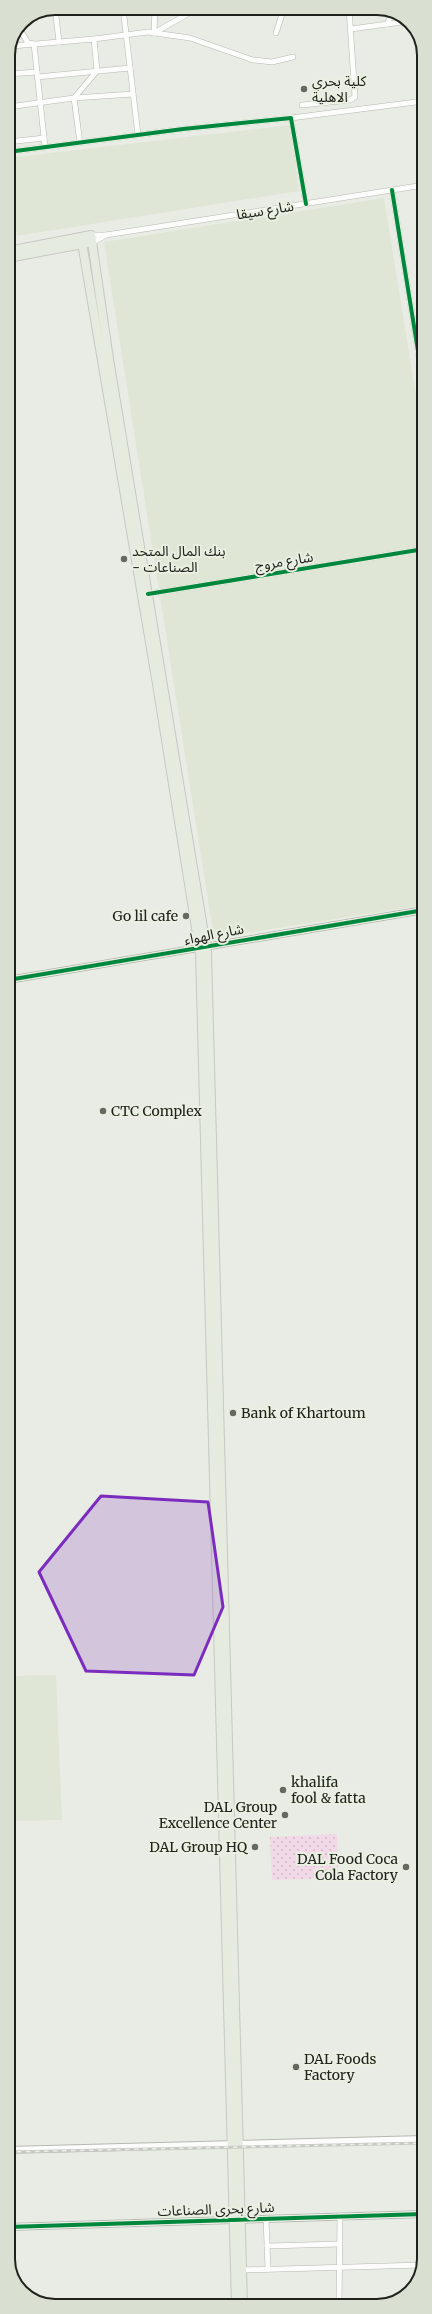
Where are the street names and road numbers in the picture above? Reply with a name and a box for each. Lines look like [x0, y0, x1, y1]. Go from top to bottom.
street label: شارع سيقا [235, 197, 295, 225]
street label: شارع مروج [254, 548, 315, 576]
street label: شارع الهواء [183, 919, 246, 951]
street label: شارع بحرى الصناعات [157, 2198, 275, 2222]

